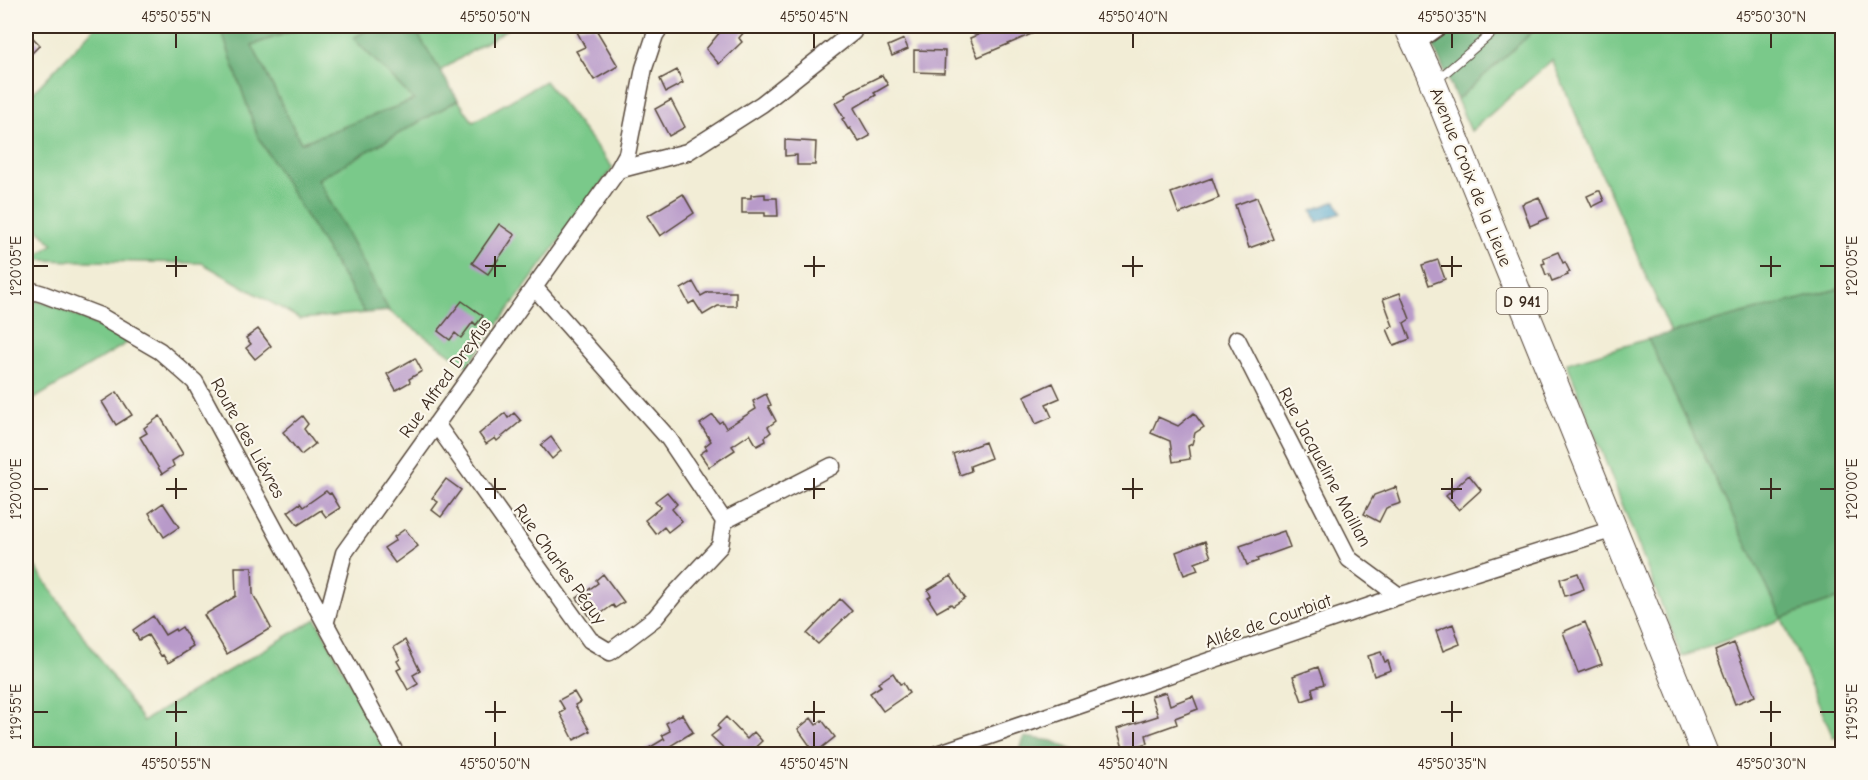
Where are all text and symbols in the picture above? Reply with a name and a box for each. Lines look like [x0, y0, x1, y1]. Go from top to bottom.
text: 45°50'55"N [141, 8, 211, 26]
text: 45°50'50"N [460, 8, 530, 26]
text: 45°50'45"N [780, 8, 848, 26]
text: 45°50'40"N [1098, 8, 1168, 26]
text: 45°50'35"N [1417, 8, 1487, 26]
text: 45°50'30"N [1736, 8, 1806, 26]
street label: Avenue Croix de la Lieue [1425, 85, 1516, 270]
text: 1°20'05"E [7, 236, 25, 296]
text: 1°20'05"E [1843, 236, 1861, 296]
road number: D 941 [1496, 288, 1547, 314]
street label: Rue Alfred Dreyfus [395, 314, 496, 442]
street label: Route des Liévres [206, 375, 289, 502]
street label: Rue Jacqueline Maillan [1274, 384, 1375, 550]
text: 1°20'00"E [7, 458, 25, 520]
text: 1°20'00"E [1843, 458, 1861, 520]
street label: Rue Charles Péguy [509, 500, 611, 629]
street label: Allée de Courbiat [1202, 590, 1335, 653]
text: 1°19'55"E [7, 684, 25, 740]
text: 1°19'55"E [1843, 684, 1861, 740]
text: 45°50'55"N [141, 755, 211, 773]
text: 45°50'50"N [460, 755, 530, 773]
text: 45°50'45"N [780, 755, 848, 773]
text: 45°50'40"N [1098, 755, 1168, 773]
text: 45°50'35"N [1417, 755, 1487, 773]
text: 45°50'30"N [1736, 755, 1806, 773]

